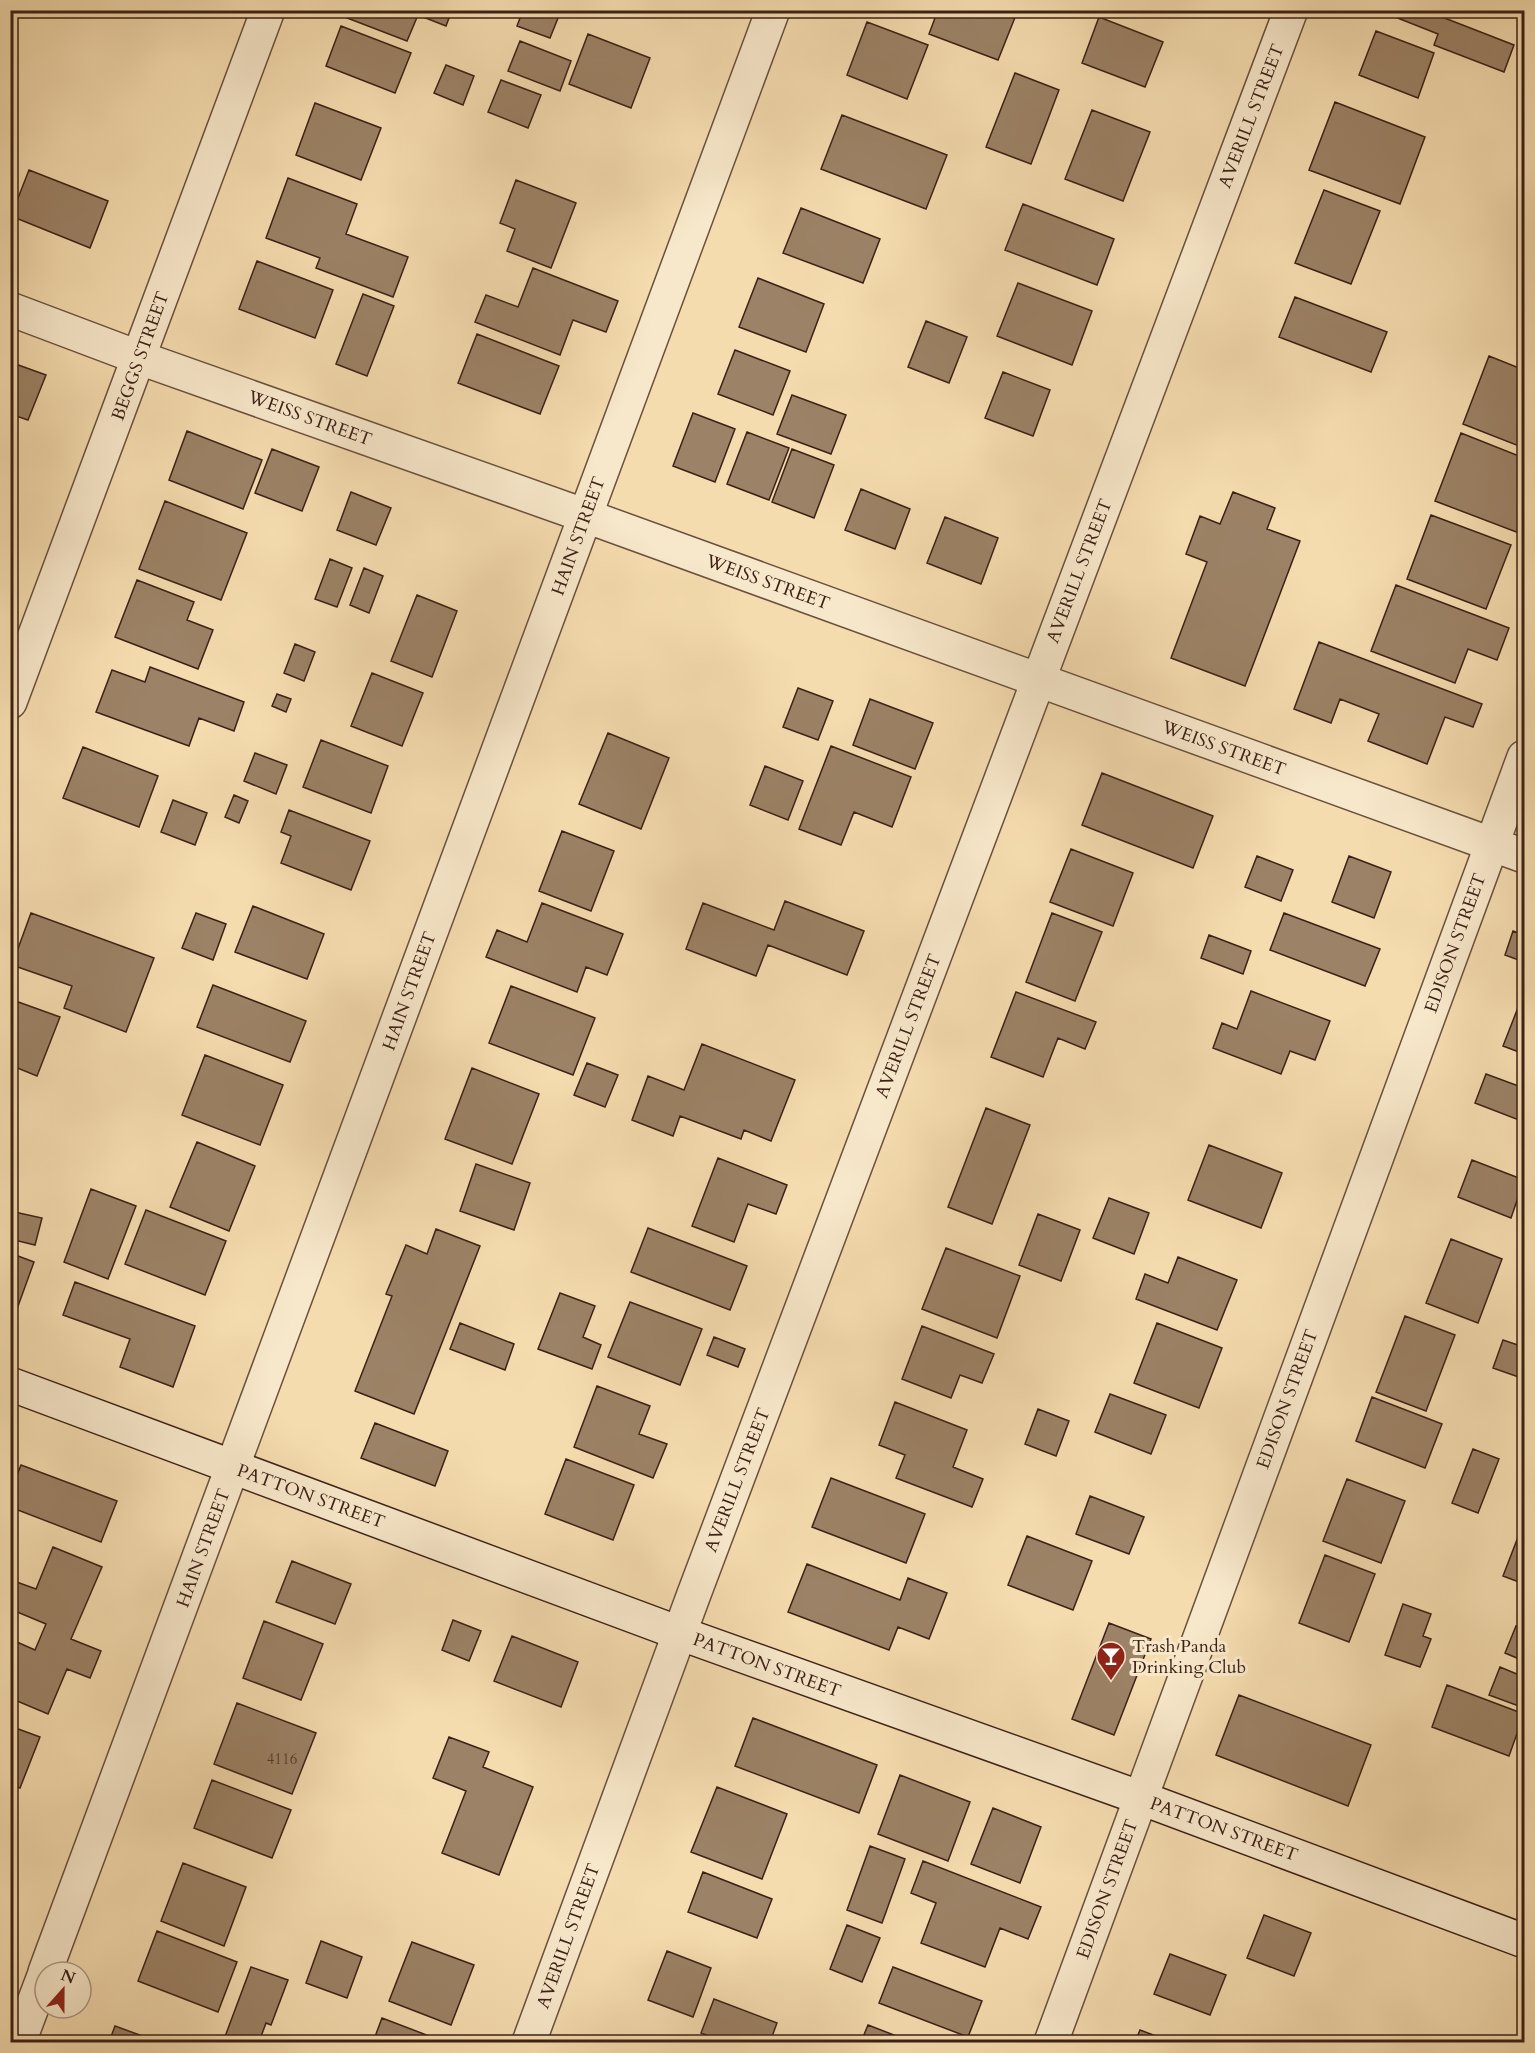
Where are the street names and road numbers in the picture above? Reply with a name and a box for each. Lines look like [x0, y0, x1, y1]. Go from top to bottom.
street label: AVERILL STREET [1212, 41, 1290, 192]
street label: BEGGS STREET [105, 288, 175, 424]
street label: WEISS STREET [243, 384, 375, 452]
street label: HAIN STREET [545, 473, 611, 599]
street label: AVERILL STREET [1040, 496, 1118, 647]
street label: WEISS STREET [701, 548, 833, 616]
street label: WEISS STREET [1157, 714, 1289, 782]
street label: EDISON STREET [1419, 870, 1492, 1016]
street label: HAIN STREET [376, 928, 442, 1054]
street label: AVERILL STREET [869, 951, 947, 1102]
street label: EDISON STREET [1251, 1326, 1324, 1472]
street label: AVERILL STREET [698, 1405, 776, 1556]
street label: PATTON STREET [233, 1458, 388, 1535]
street label: HAIN STREET [170, 1485, 236, 1611]
street label: PATTON STREET [689, 1627, 844, 1704]
street label: PATTON STREET [1146, 1791, 1301, 1868]
street label: EDISON STREET [1071, 1816, 1144, 1962]
street label: AVERILL STREET [531, 1860, 606, 2012]

